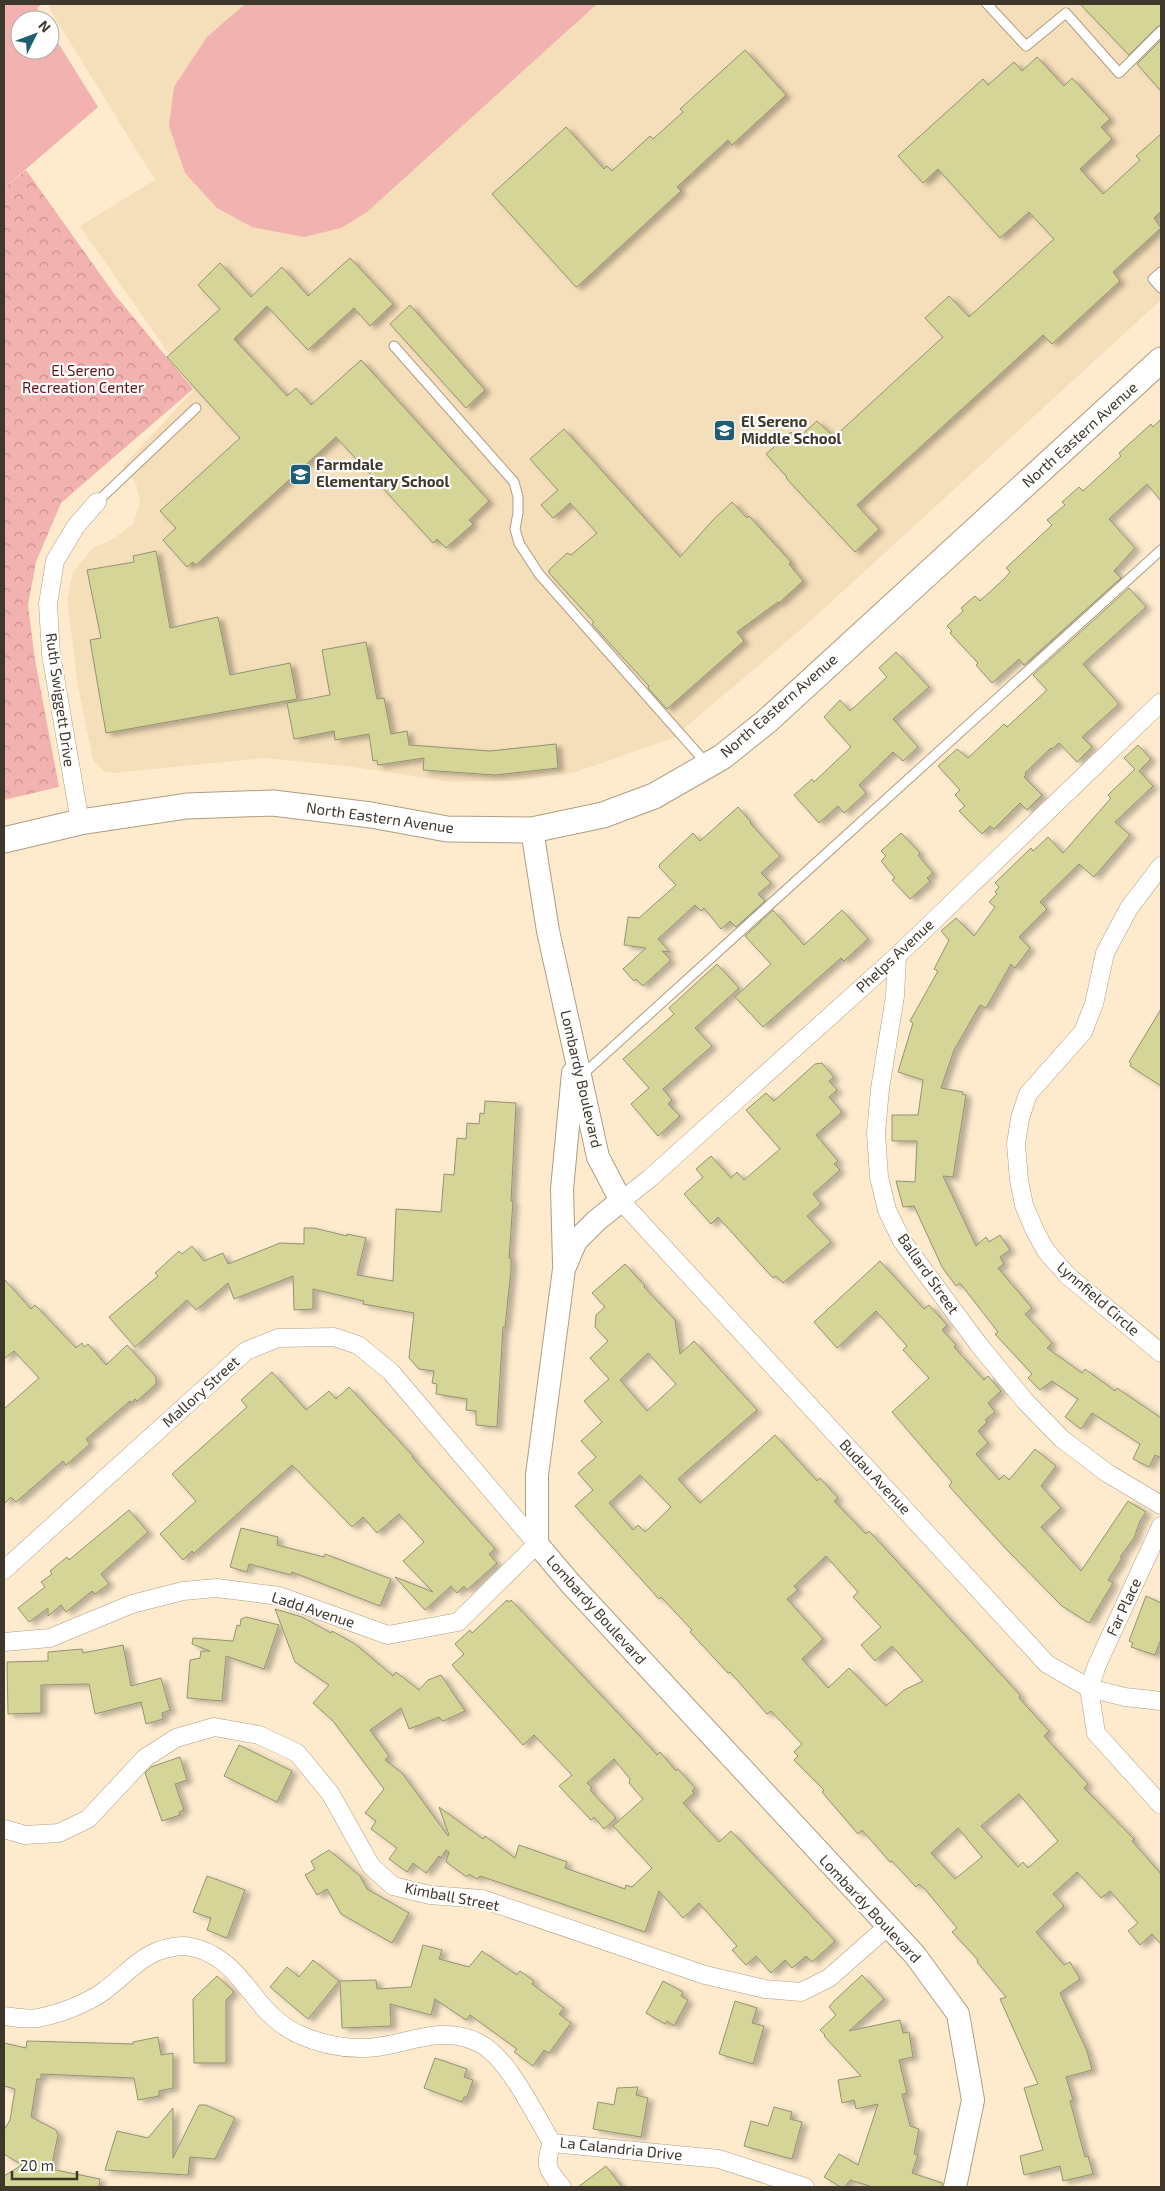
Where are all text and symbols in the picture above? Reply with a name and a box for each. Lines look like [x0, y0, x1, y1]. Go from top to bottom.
north arrow [10, 10, 60, 60]
text: N [35, 17, 55, 35]
park label: El Sereno Recreation Center [22, 361, 144, 396]
street label: North Eastern Avenue [1018, 378, 1141, 491]
place label: El Sereno Middle School [741, 412, 842, 447]
school or university icon: El Sereno Middle School [713, 419, 737, 443]
place label: Farmdale Elementary School [316, 455, 449, 491]
school or university icon: Farmdale Elementary School [288, 462, 312, 486]
street label: Ruth Swiggett Drive [43, 632, 79, 768]
street label: North Eastern Avenue [716, 650, 840, 761]
street label: North Eastern Avenue [305, 798, 455, 836]
street label: Phelps Avenue [852, 915, 937, 996]
street label: Lombardy Boulevard [557, 1008, 607, 1149]
street label: Ballard Street [894, 1230, 963, 1317]
street label: Lynnfield Circle [1054, 1257, 1144, 1339]
street label: Mallory Street [158, 1352, 243, 1431]
street label: Budau Avenue [836, 1435, 915, 1518]
street label: Lombardy Boulevard [543, 1551, 651, 1668]
street label: Far Place [1102, 1575, 1144, 1638]
street label: Ladd Avenue [269, 1587, 357, 1631]
street label: Lombardy Boulevard [816, 1851, 925, 1966]
street label: Kimball Street [403, 1878, 501, 1914]
street label: La Calandria Drive [559, 2133, 683, 2163]
scale bar [12, 2148, 78, 2180]
text: 20 m [20, 2156, 54, 2174]

